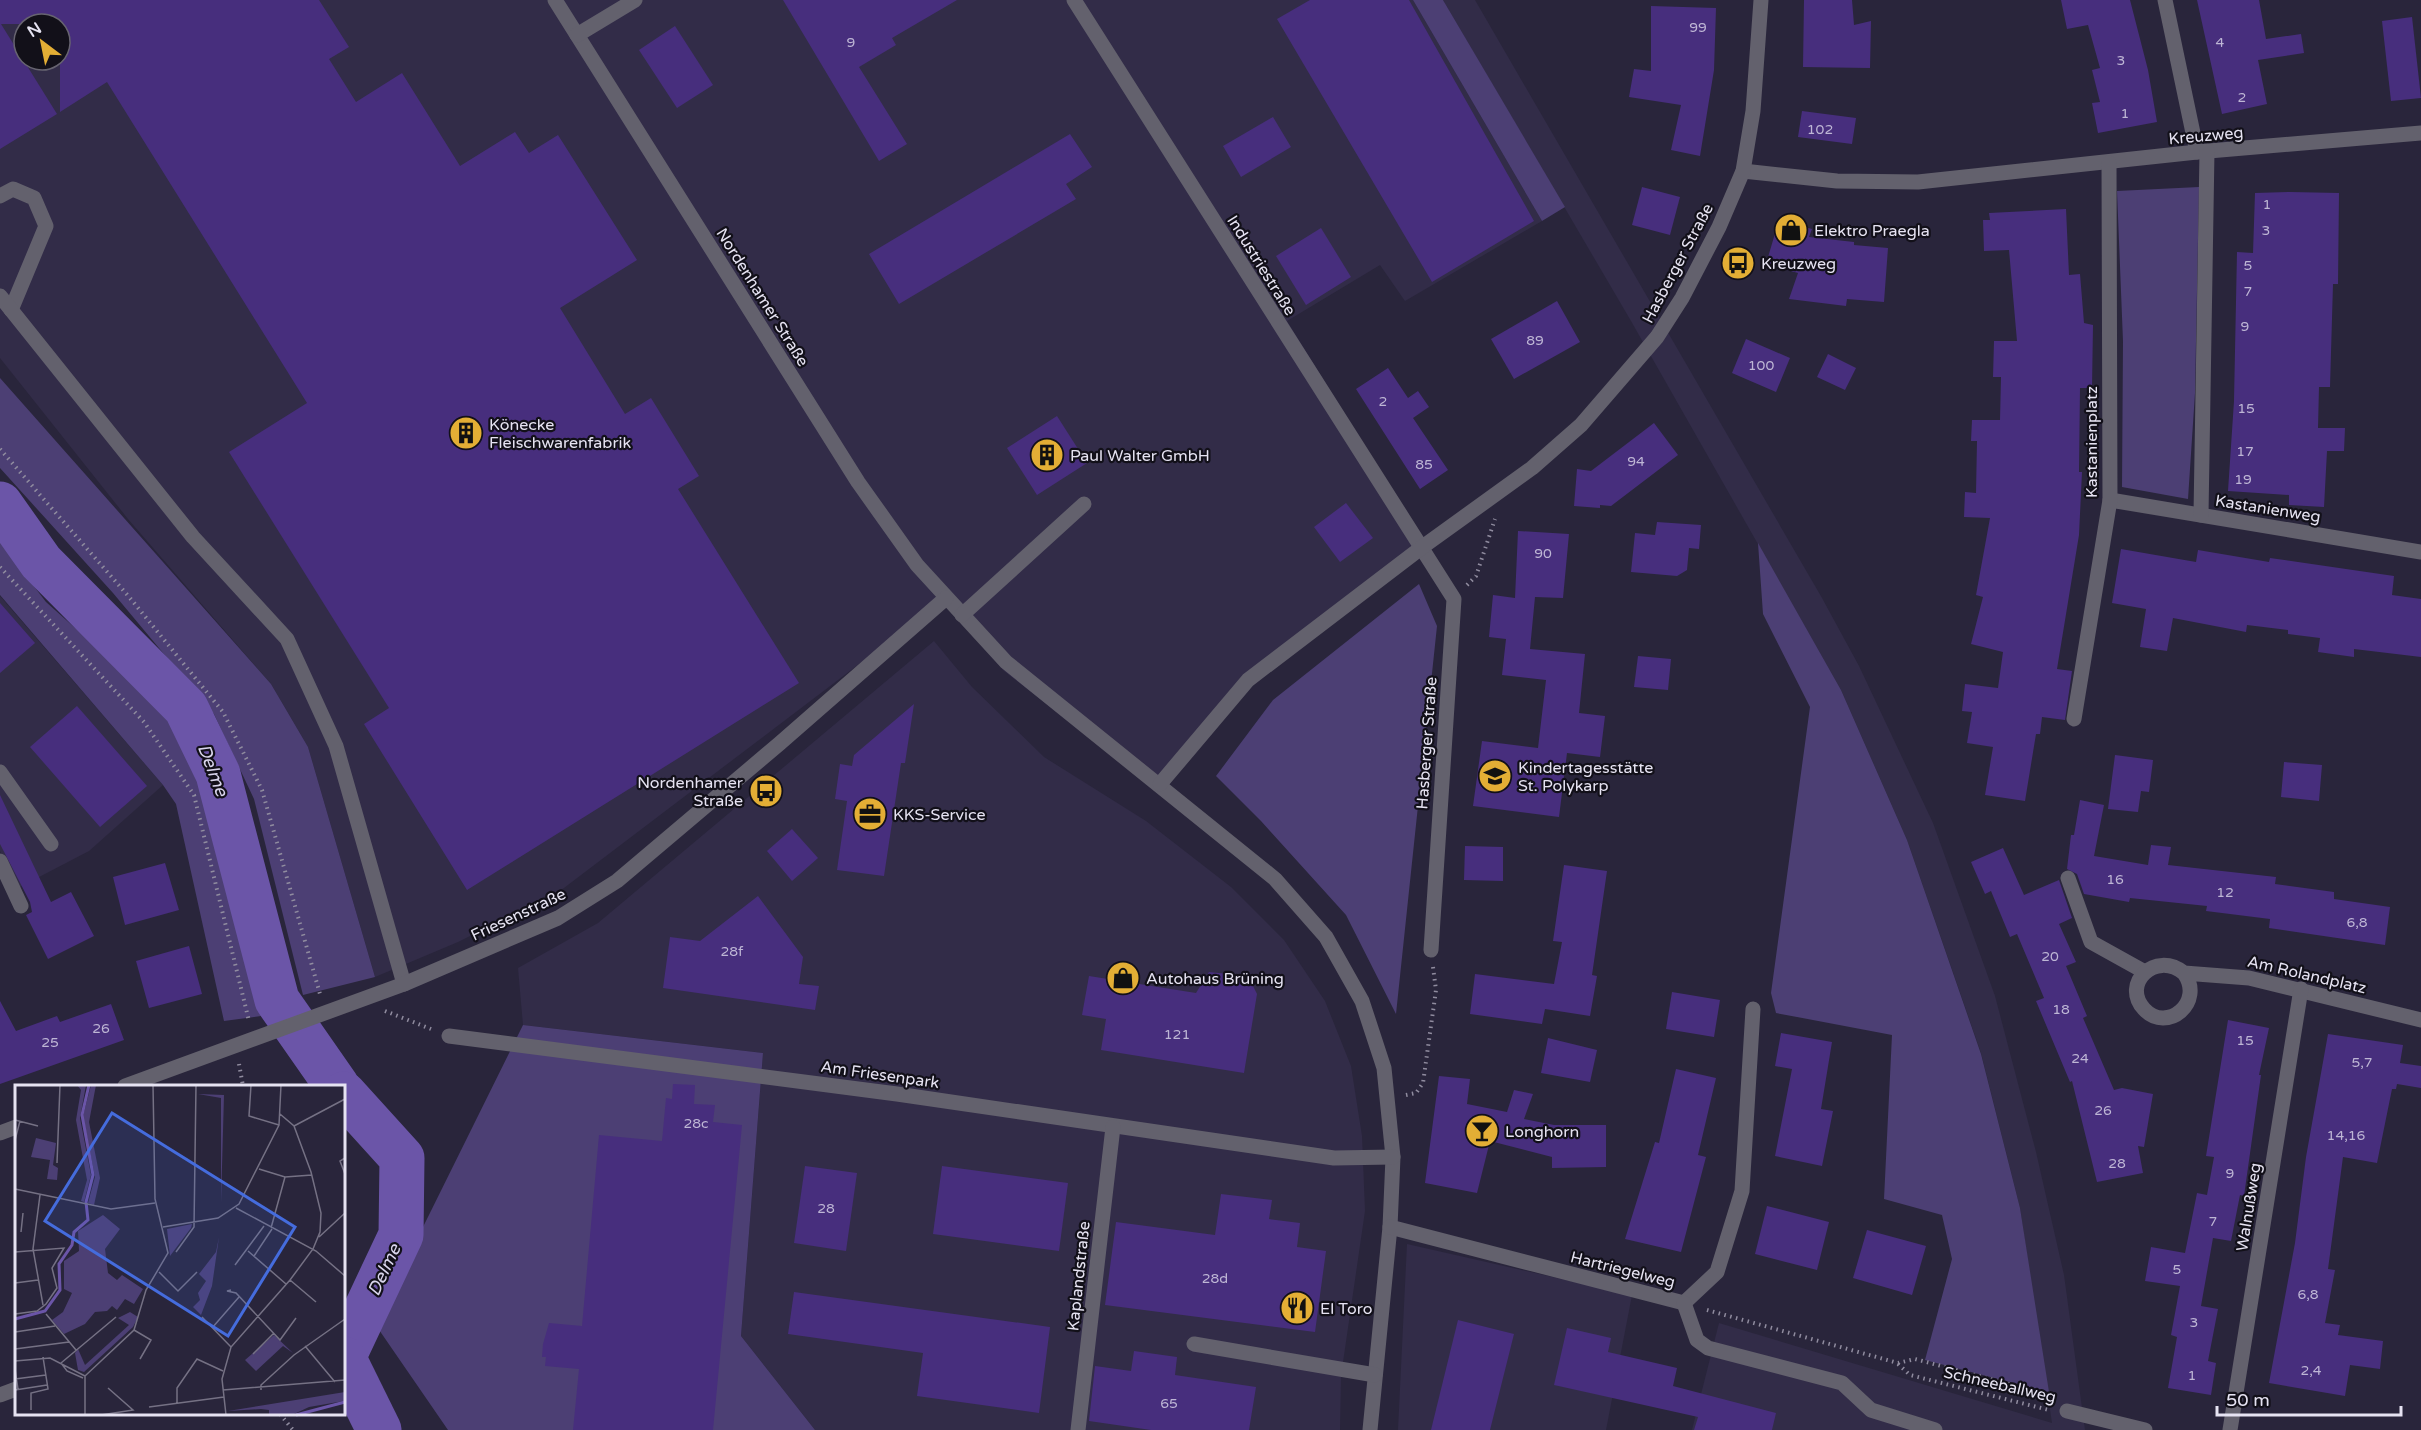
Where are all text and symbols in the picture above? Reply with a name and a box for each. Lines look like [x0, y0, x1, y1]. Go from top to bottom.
north arrow [12, 12, 72, 72]
text: N [24, 18, 45, 42]
house number: 99 [1689, 19, 1707, 36]
house number: 9 [847, 34, 855, 51]
house number: 4 [2216, 34, 2225, 51]
house number: 3 [2117, 52, 2125, 69]
house number: 2 [2238, 89, 2246, 106]
house number: 1 [2121, 105, 2129, 122]
house number: 102 [1807, 121, 1833, 138]
street label: Kreuzweg [2168, 123, 2244, 149]
house number: 1 [2263, 196, 2271, 213]
street label: Hasberger Straße [1638, 200, 1718, 327]
street label: Industriestraße [1222, 212, 1300, 319]
shop icon: Elektro Praegla [1773, 212, 1809, 248]
place label: Elektro Praegla [1814, 221, 1930, 241]
house number: 3 [2262, 222, 2270, 239]
street label: Nordenhamer Straße [711, 225, 813, 370]
bus stop icon: Kreuzweg [1720, 245, 1756, 281]
place label: Kreuzweg [1761, 254, 1836, 274]
house number: 5 [2244, 257, 2252, 274]
house number: 7 [2244, 283, 2252, 300]
house number: 9 [2241, 318, 2249, 335]
house number: 89 [1526, 332, 1544, 349]
house number: 100 [1748, 357, 1774, 374]
street label: Kastanienplatz [2082, 386, 2102, 498]
house number: 2 [1379, 393, 1387, 410]
house number: 15 [2237, 400, 2255, 417]
building icon: Könecke Fleischwarenfabrik [448, 415, 484, 451]
place label: Könecke Fleischwarenfabrik [489, 415, 632, 453]
building icon: Paul Walter GmbH [1029, 437, 1065, 473]
house number: 17 [2236, 443, 2254, 460]
place label: Paul Walter GmbH [1070, 446, 1210, 466]
house number: 94 [1627, 453, 1645, 470]
house number: 85 [1415, 456, 1433, 473]
house number: 19 [2234, 471, 2252, 488]
street label: Kastanienweg [2214, 491, 2322, 527]
house number: 90 [1534, 545, 1552, 562]
street label: Hasberger Straße [1412, 676, 1442, 810]
water label: Delme [193, 741, 233, 800]
school or university icon: Kindertagesstätte St. Polykarp [1477, 758, 1513, 794]
place label: Kindertagesstätte St. Polykarp [1518, 758, 1653, 796]
place label: Nordenhamer Straße [637, 773, 744, 811]
bus stop icon: Nordenhamer Straße [748, 773, 784, 809]
office icon: KKS-Service [852, 796, 888, 832]
place label: KKS-Service [893, 805, 986, 825]
house number: 16 [2106, 871, 2124, 888]
street label: Friesenstraße [468, 884, 569, 946]
house number: 12 [2216, 884, 2234, 901]
house number: 6,8 [2346, 914, 2368, 931]
house number: 28f [721, 943, 744, 960]
house number: 20 [2041, 948, 2059, 965]
street label: Am Rolandplatz [2245, 952, 2368, 998]
shop icon: Autohaus Brüning [1105, 960, 1141, 996]
place label: Autohaus Brüning [1146, 969, 1284, 989]
house number: 18 [2052, 1001, 2070, 1018]
house number: 26 [92, 1020, 110, 1037]
house number: 121 [1164, 1026, 1190, 1043]
house number: 15 [2236, 1032, 2254, 1049]
house number: 25 [41, 1034, 59, 1051]
house number: 24 [2071, 1050, 2089, 1067]
house number: 5,7 [2352, 1054, 2372, 1071]
street label: Am Friesenpark [819, 1057, 941, 1093]
inset map [15, 1085, 345, 1415]
house number: 26 [2094, 1102, 2112, 1119]
bar icon: Longhorn [1464, 1113, 1500, 1149]
house number: 28c [683, 1115, 709, 1132]
place label: Longhorn [1505, 1122, 1579, 1142]
house number: 14,16 [2327, 1127, 2366, 1144]
house number: 28 [2108, 1155, 2126, 1172]
street label: Walnußweg [2232, 1162, 2266, 1253]
house number: 9 [2226, 1165, 2234, 1182]
house number: 28 [817, 1200, 835, 1217]
house number: 7 [2209, 1213, 2217, 1230]
street label: Kaplandstraße [1063, 1220, 1095, 1332]
water label: Delme [363, 1240, 406, 1299]
street label: Hartriegelweg [1568, 1247, 1677, 1293]
house number: 5 [2173, 1261, 2181, 1278]
house number: 28d [1202, 1270, 1228, 1287]
house number: 6,8 [2297, 1286, 2319, 1303]
restaurant icon: El Toro [1279, 1290, 1315, 1326]
place label: El Toro [1320, 1299, 1372, 1319]
house number: 3 [2190, 1314, 2198, 1331]
street label: Schneeballweg [1942, 1362, 2058, 1408]
house number: 2,4 [2301, 1362, 2322, 1379]
house number: 1 [2188, 1367, 2196, 1384]
scale bar [2217, 1379, 2402, 1417]
text: 50 m [2226, 1389, 2270, 1411]
house number: 65 [1160, 1395, 1178, 1412]

